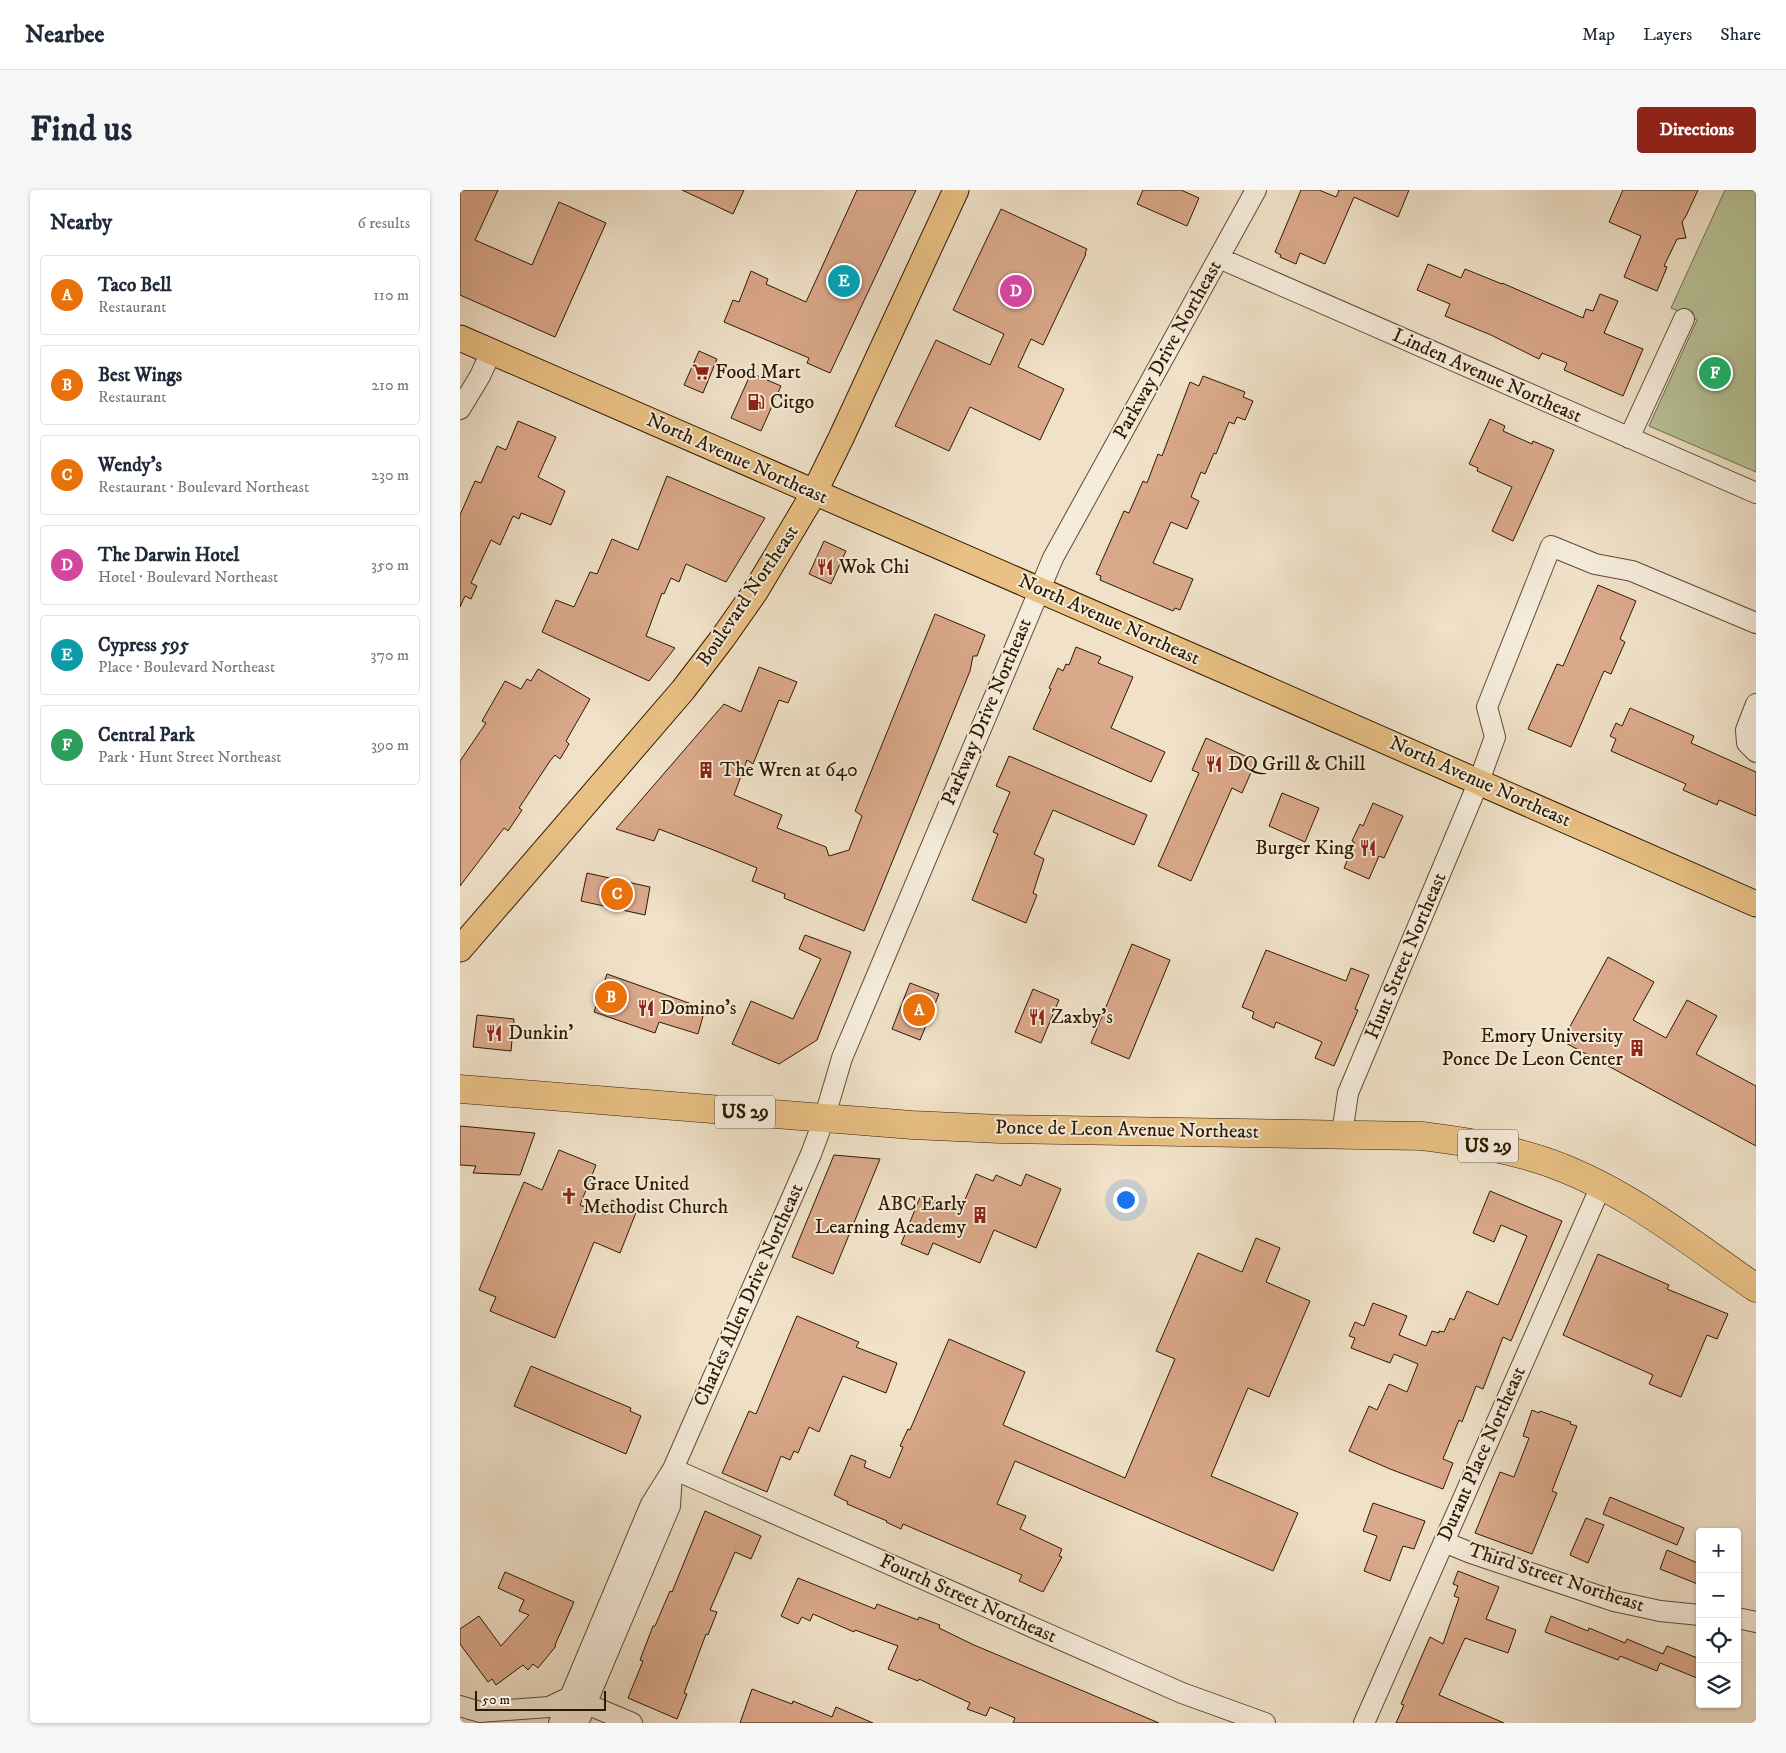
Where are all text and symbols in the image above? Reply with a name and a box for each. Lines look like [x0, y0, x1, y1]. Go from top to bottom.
text: Nearbee [25, 20, 104, 50]
text: Map [1582, 24, 1615, 46]
text: Layers [1643, 24, 1692, 46]
text: Share [1720, 24, 1761, 46]
button: Directions [1637, 107, 1756, 153]
text: Find us [30, 108, 132, 152]
text: Nearby [50, 210, 112, 236]
text: 6 results [357, 213, 410, 233]
street label: Parkway Drive Northeast [1108, 256, 1228, 444]
pin: E [828, 262, 860, 300]
pin: D [1000, 272, 1032, 310]
text: Taco Bell [98, 274, 172, 297]
text: A [62, 285, 72, 305]
text: 110 m [373, 285, 409, 305]
text: Restaurant [98, 297, 166, 317]
street label: Linden Avenue Northeast [1388, 323, 1586, 429]
pin: F [1699, 354, 1731, 392]
place label: Food Mart [715, 360, 801, 385]
supermarket icon: Food Mart [691, 362, 711, 382]
text: Best Wings [98, 364, 182, 387]
text: B [62, 375, 72, 395]
text: 210 m [371, 375, 409, 395]
text: Restaurant [98, 387, 166, 407]
place label: Citgo [770, 390, 814, 415]
fuel station icon: Citgo [746, 392, 766, 412]
street label: North Avenue Northeast [642, 408, 832, 510]
text: Wendy's [98, 454, 162, 477]
text: C [62, 465, 72, 485]
text: 230 m [371, 465, 409, 485]
text: Restaurant · Boulevard Northeast [98, 477, 309, 497]
street label: Boulevard Northeast [692, 521, 804, 671]
text: The Darwin Hotel [98, 544, 239, 567]
text: D [61, 555, 73, 575]
text: 350 m [371, 555, 409, 575]
place label: Wok Chi [838, 555, 909, 580]
restaurant icon: Wok Chi [815, 557, 835, 577]
text: Hotel · Boulevard Northeast [98, 567, 278, 587]
street label: North Avenue Northeast [1014, 569, 1204, 671]
street label: Parkway Drive Northeast [936, 615, 1038, 809]
text: Cypress 595 [98, 634, 189, 657]
text: E [61, 645, 73, 665]
text: 370 m [371, 645, 409, 665]
text: Place · Boulevard Northeast [98, 657, 275, 677]
text: Central Park [98, 724, 195, 747]
street label: North Avenue Northeast [1385, 731, 1575, 833]
text: F [62, 735, 72, 755]
text: 390 m [371, 735, 409, 755]
text: Park · Hunt Street Northeast [98, 747, 281, 767]
place label: DQ Grill & Chill [1228, 752, 1366, 777]
restaurant icon: DQ Grill & Chill [1204, 754, 1224, 774]
place label: The Wren at 640 [720, 758, 858, 783]
building icon: The Wren at 640 [696, 760, 716, 780]
place label: Burger King [1255, 836, 1354, 861]
restaurant icon: Burger King [1358, 838, 1378, 858]
street label: Hunt Street Northeast [1360, 869, 1452, 1043]
pin: C [601, 875, 633, 913]
pin: B [595, 978, 627, 1016]
pin: A [903, 991, 935, 1029]
place label: Domino's [660, 996, 737, 1021]
restaurant icon: Domino's [636, 998, 656, 1018]
place label: Zaxby's [1051, 1005, 1113, 1030]
restaurant icon: Zaxby's [1027, 1007, 1047, 1027]
place label: Dunkin' [508, 1021, 574, 1046]
restaurant icon: Dunkin' [484, 1023, 504, 1043]
place label: Emory University Ponce De Leon Center [1442, 1024, 1624, 1072]
building icon: Emory University Ponce De Leon Center [1627, 1038, 1647, 1058]
road number: US 29 [715, 1096, 775, 1129]
street label: Ponce de Leon Avenue Northeast [995, 1115, 1259, 1145]
road number: US 29 [1458, 1129, 1518, 1162]
place label: Grace United Methodist Church [583, 1172, 729, 1220]
street label: Charles Allen Drive Northeast [689, 1180, 809, 1410]
church icon: Grace United Methodist Church [559, 1186, 579, 1206]
your location [1113, 1187, 1139, 1213]
place label: ABC Early Learning Academy [815, 1192, 966, 1240]
building icon: ABC Early Learning Academy [970, 1205, 990, 1225]
street label: Durant Place Northeast [1432, 1363, 1532, 1545]
map controls [1696, 1528, 1741, 1708]
button: + [1696, 1528, 1741, 1573]
street label: Third Street Northeast [1465, 1538, 1647, 1618]
street label: Fourth Street Northeast [876, 1549, 1060, 1649]
button: − [1696, 1573, 1741, 1618]
button: locate [1696, 1618, 1741, 1663]
button: layers [1696, 1663, 1741, 1708]
scale bar [475, 1688, 606, 1711]
text: 50 m [482, 1691, 510, 1709]

